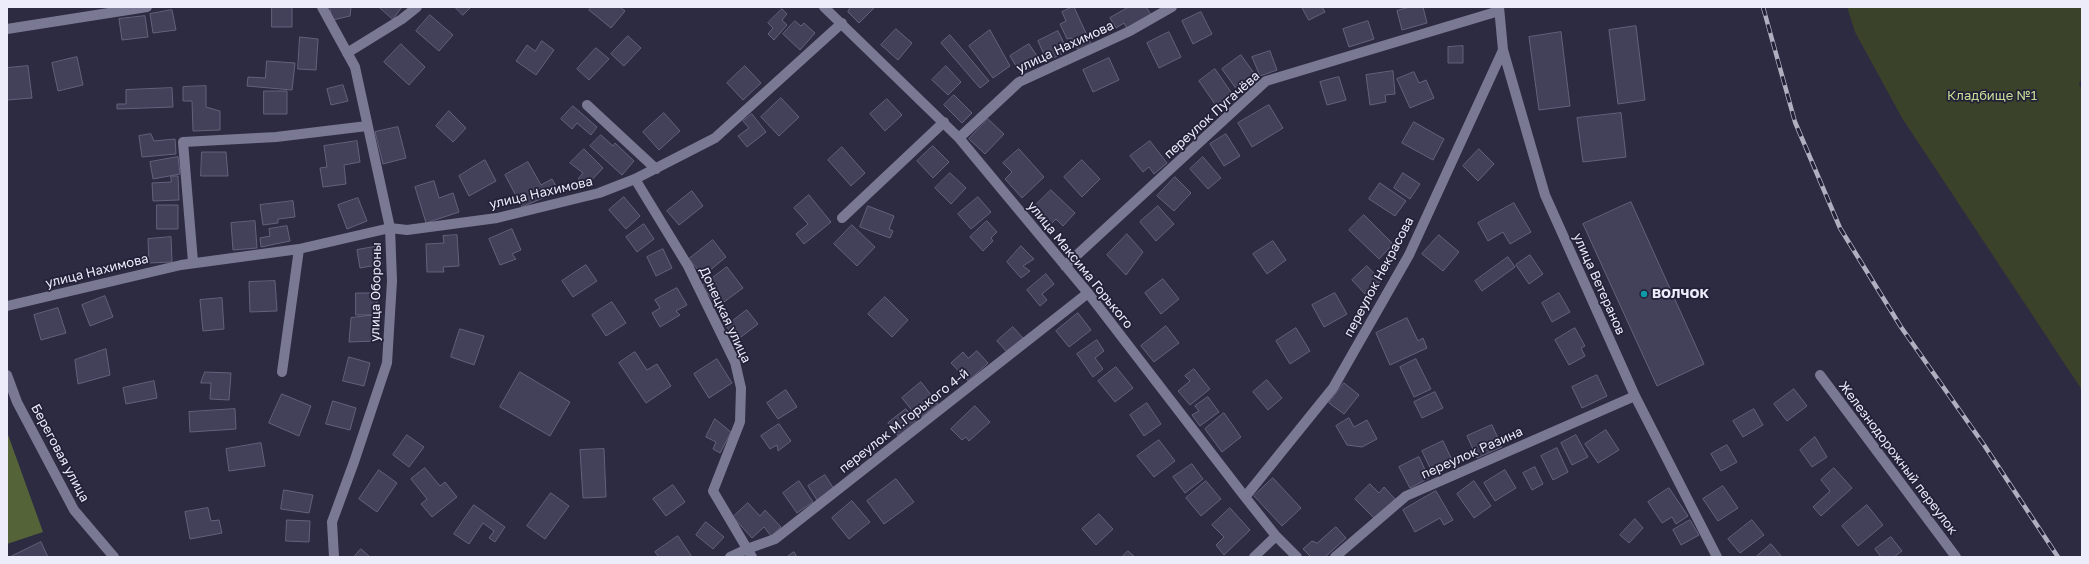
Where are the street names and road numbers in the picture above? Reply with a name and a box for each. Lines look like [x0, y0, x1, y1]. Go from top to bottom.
street label: улица Нахимова [1014, 18, 1116, 76]
street label: переулок Пугачёва [1161, 68, 1263, 162]
street label: улица Нахимова [488, 174, 594, 212]
street label: улица Максима Горького [1024, 198, 1136, 332]
street label: переулок Некрасова [1341, 214, 1417, 340]
street label: улица Ветеранов [1570, 231, 1628, 337]
street label: улица Обороны [367, 242, 385, 342]
street label: улица Нахимова [44, 251, 150, 291]
street label: Донецкая улица [696, 265, 754, 365]
street label: переулок М.Горького 4-й [836, 366, 972, 476]
street label: Железнодорожный переулок [1835, 378, 1961, 538]
street label: Береговая улица [28, 401, 92, 505]
street label: переулок Разина [1419, 424, 1525, 482]

